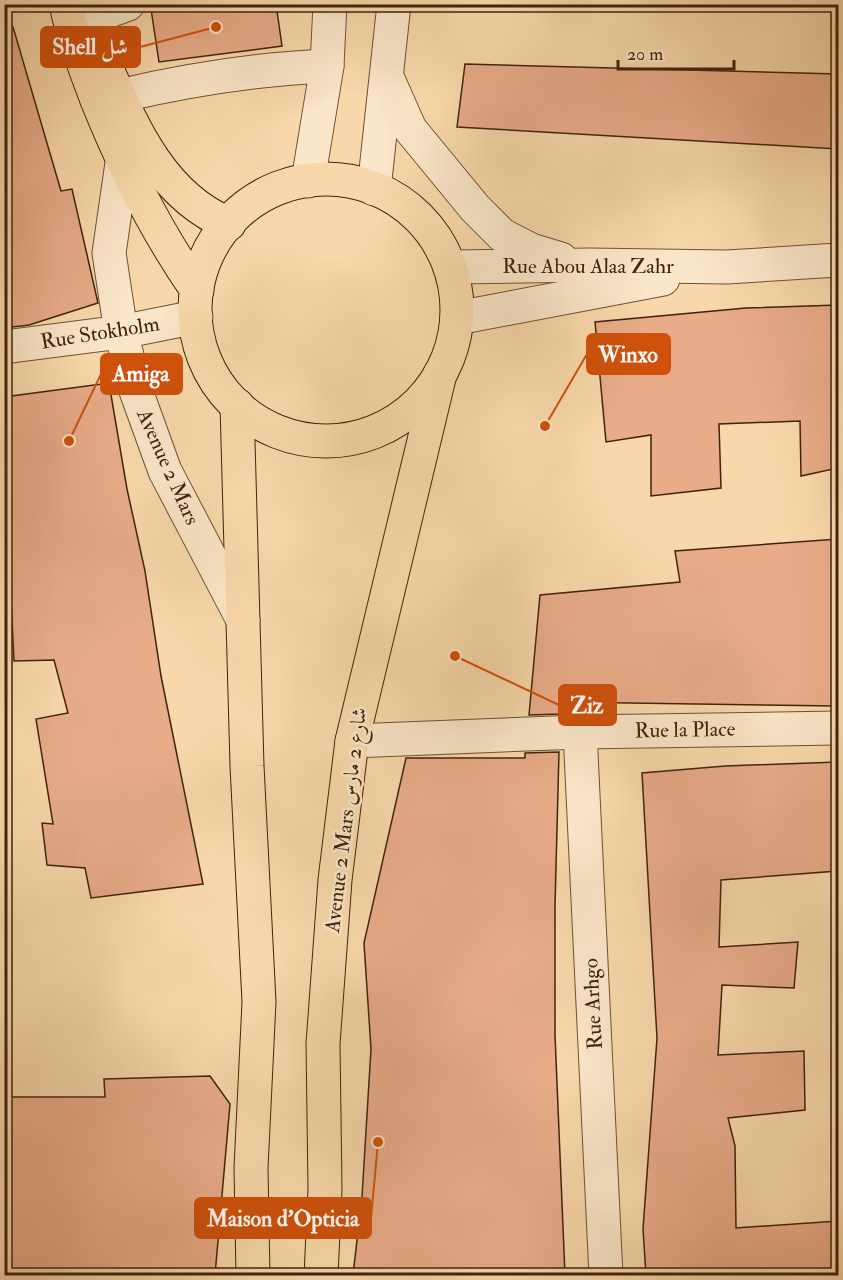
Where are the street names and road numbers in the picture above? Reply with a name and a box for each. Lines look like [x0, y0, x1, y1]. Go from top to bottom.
street label: Rue Abou Alaa Zahr [502, 253, 674, 280]
street label: Rue Stokholm [39, 310, 161, 356]
street label: Avenue 2 Mars [130, 404, 206, 529]
street label: Avenue 2 Mars شارع 2 مارس [319, 706, 377, 936]
street label: Rue la Place [634, 716, 736, 744]
street label: Rue Arhgo [577, 958, 609, 1050]

